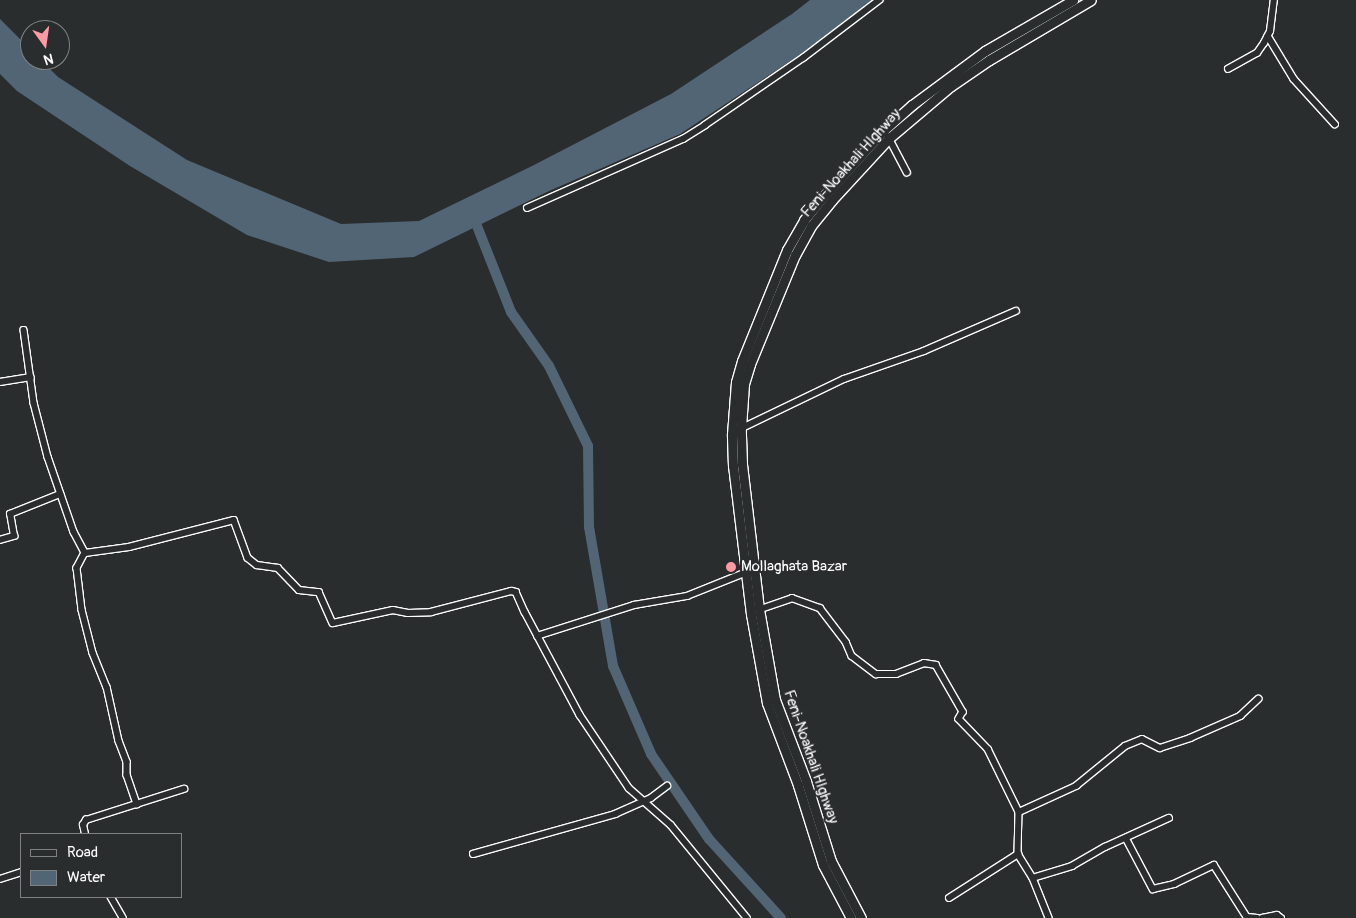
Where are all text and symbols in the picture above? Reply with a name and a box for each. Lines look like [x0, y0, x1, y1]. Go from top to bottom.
north arrow [20, 20, 70, 70]
text: N [42, 50, 55, 68]
street label: Feni-Noakhali HIghway [797, 105, 905, 221]
place label: Mollaghata Bazar [741, 558, 847, 576]
marker: Mollaghata Bazar [725, 561, 737, 573]
street label: Feni-Noakhali HIghway [780, 688, 842, 826]
legend [20, 833, 182, 898]
text: Road [67, 843, 98, 862]
text: Water [67, 868, 105, 887]

